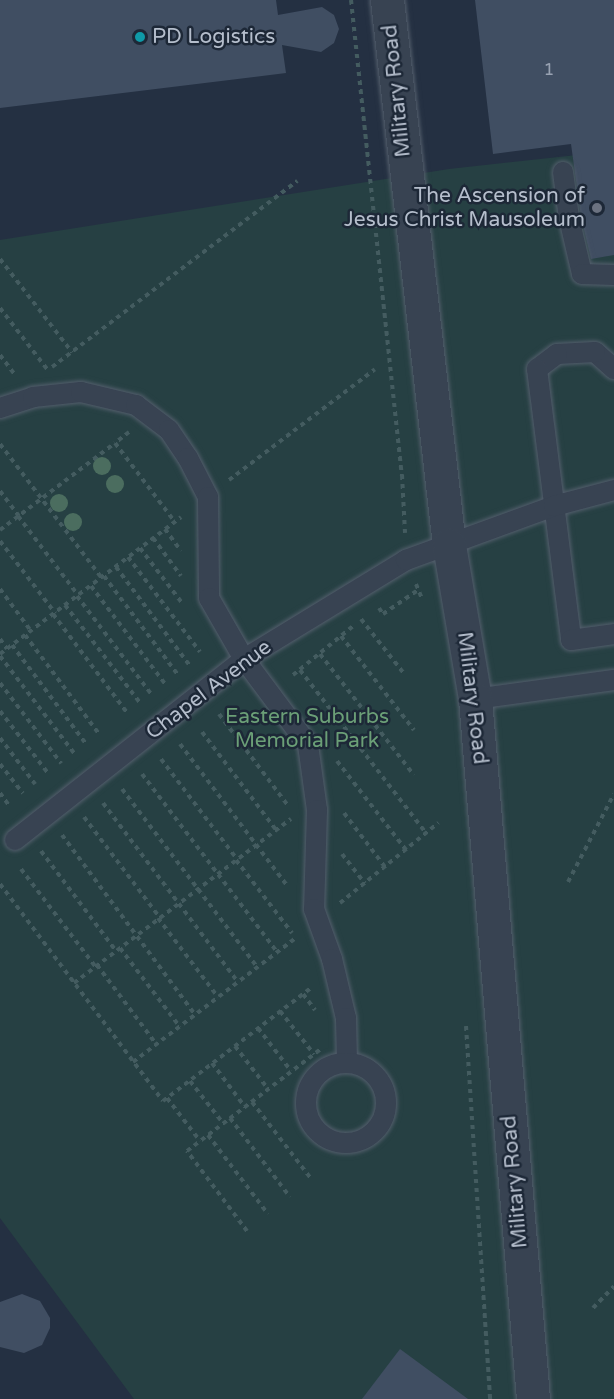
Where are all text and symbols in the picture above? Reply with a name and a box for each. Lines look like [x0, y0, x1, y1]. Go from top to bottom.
street label: Military Road [378, 23, 416, 159]
place label: PD Logistics [152, 24, 275, 50]
marker: PD Logistics [133, 30, 147, 44]
house number: 1 [543, 58, 555, 80]
place label: The Ascension of Jesus Christ Mausoleum [344, 183, 585, 233]
marker: The Ascension of Jesus Christ Mausoleum [590, 201, 604, 215]
street label: Military Road [451, 630, 493, 766]
street label: Chapel Avenue [141, 635, 277, 745]
park label: Eastern Suburbs Memorial Park [225, 704, 389, 754]
street label: Military Road [497, 1115, 533, 1249]

